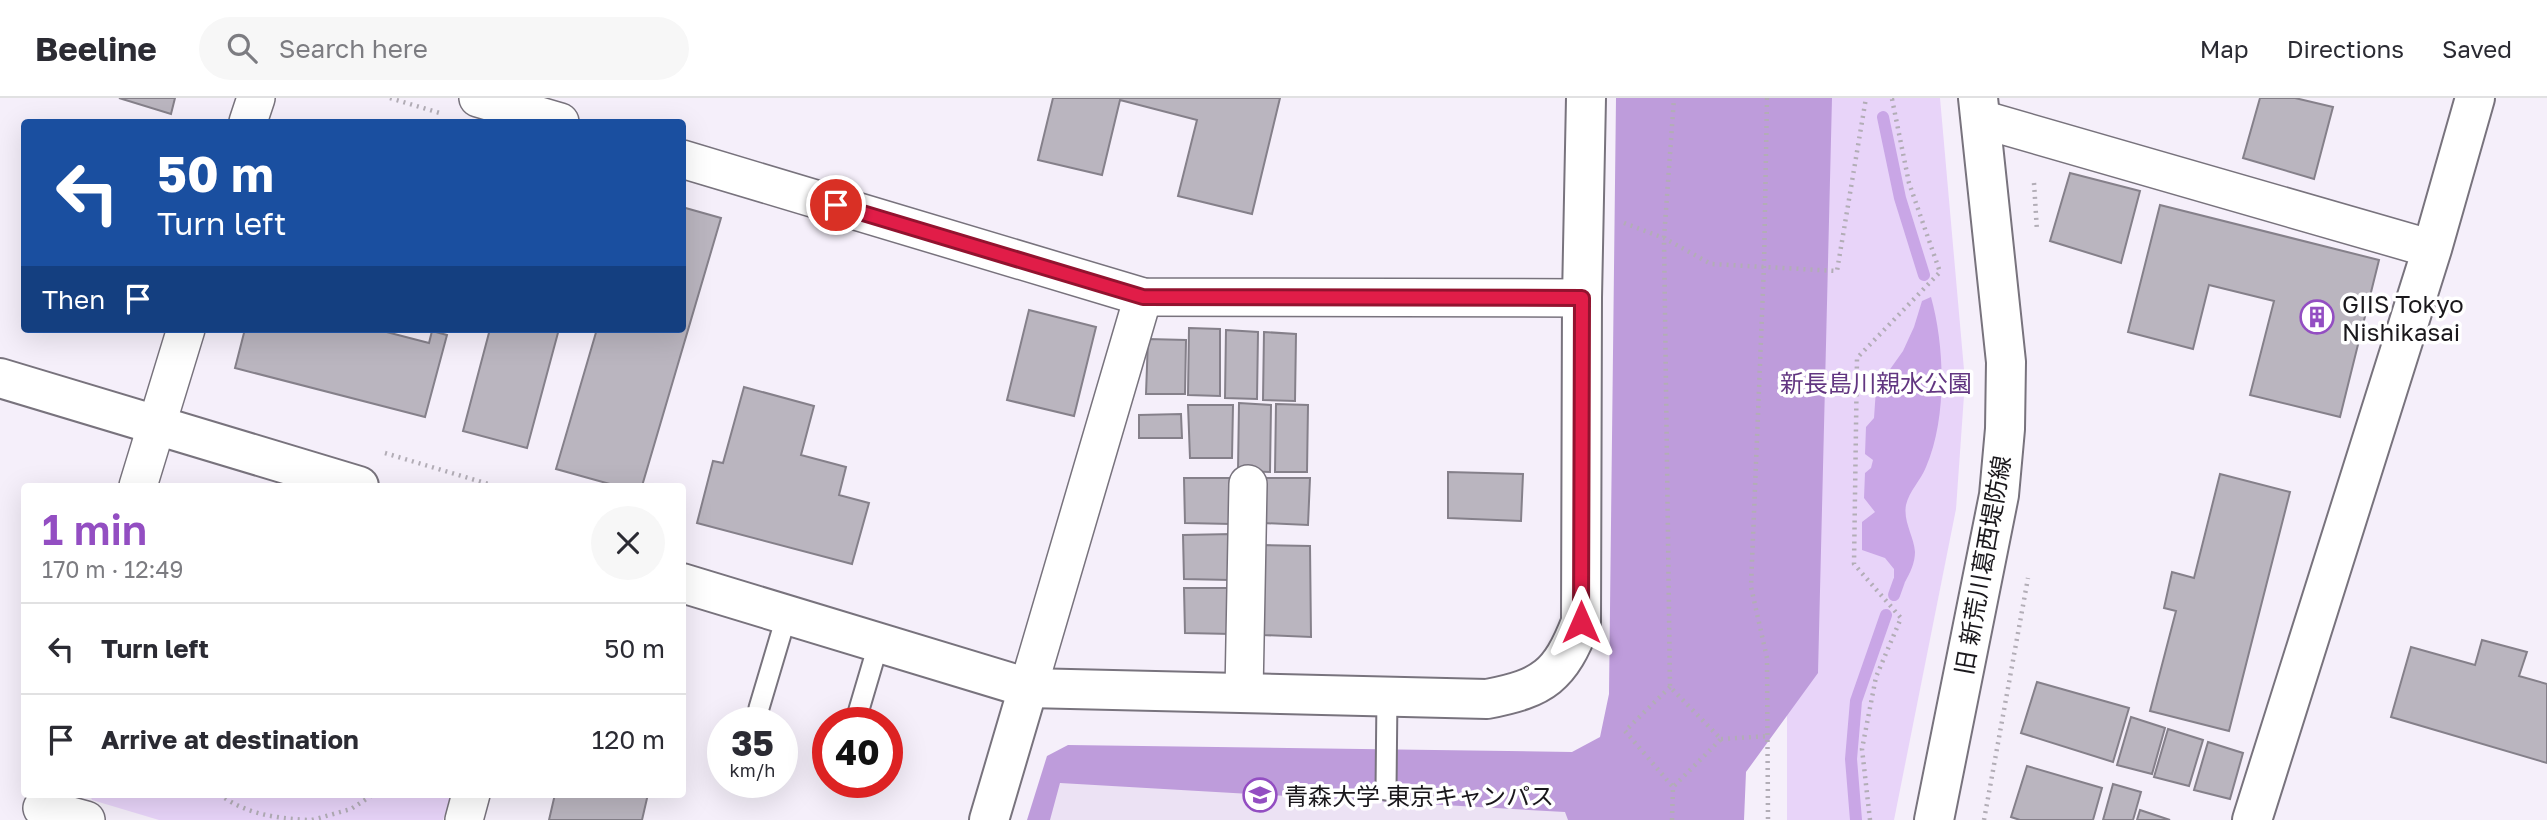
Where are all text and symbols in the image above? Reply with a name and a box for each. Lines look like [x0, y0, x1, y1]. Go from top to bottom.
search box [199, 17, 689, 80]
text: Beeline [35, 29, 157, 68]
icon: search [223, 29, 261, 67]
text: Search here [279, 33, 428, 64]
text: Map [2200, 34, 2249, 63]
text: Directions [2287, 34, 2404, 63]
text: Saved [2442, 34, 2512, 63]
text: 50 m [157, 144, 274, 203]
icon: left [42, 147, 133, 238]
pin [806, 175, 866, 235]
icon: arrive [817, 186, 855, 224]
text: Turn left [157, 204, 286, 242]
icon: arrive [119, 280, 157, 318]
text: Then [42, 284, 105, 315]
place label: GIIS Tokyo Nishikasai [2342, 289, 2464, 346]
building icon: GIIS Tokyo Nishikasai [2298, 298, 2336, 336]
park label: 新長島川親水公園 [1780, 368, 1972, 397]
street label: 旧 新荒川葛西堤防線 [1948, 453, 2016, 677]
text: 1 min [42, 504, 147, 554]
button: close [591, 506, 665, 580]
text: 170 m · 12:49 [42, 555, 183, 583]
position arrow [1544, 585, 1618, 659]
icon: left [42, 630, 80, 668]
text: Turn left [101, 633, 209, 664]
text: 50 m [604, 633, 665, 664]
speed limit sign: 40 [812, 707, 903, 798]
icon: arrive [42, 721, 80, 759]
text: 35 [731, 722, 774, 764]
text: Arrive at destination [101, 724, 359, 755]
text: 120 m [592, 724, 665, 755]
text: km/h [730, 759, 775, 781]
school or university icon: 青森大学 東京キャンパス [1241, 776, 1279, 814]
place label: 青森大学 東京キャンパス [1284, 781, 1554, 810]

